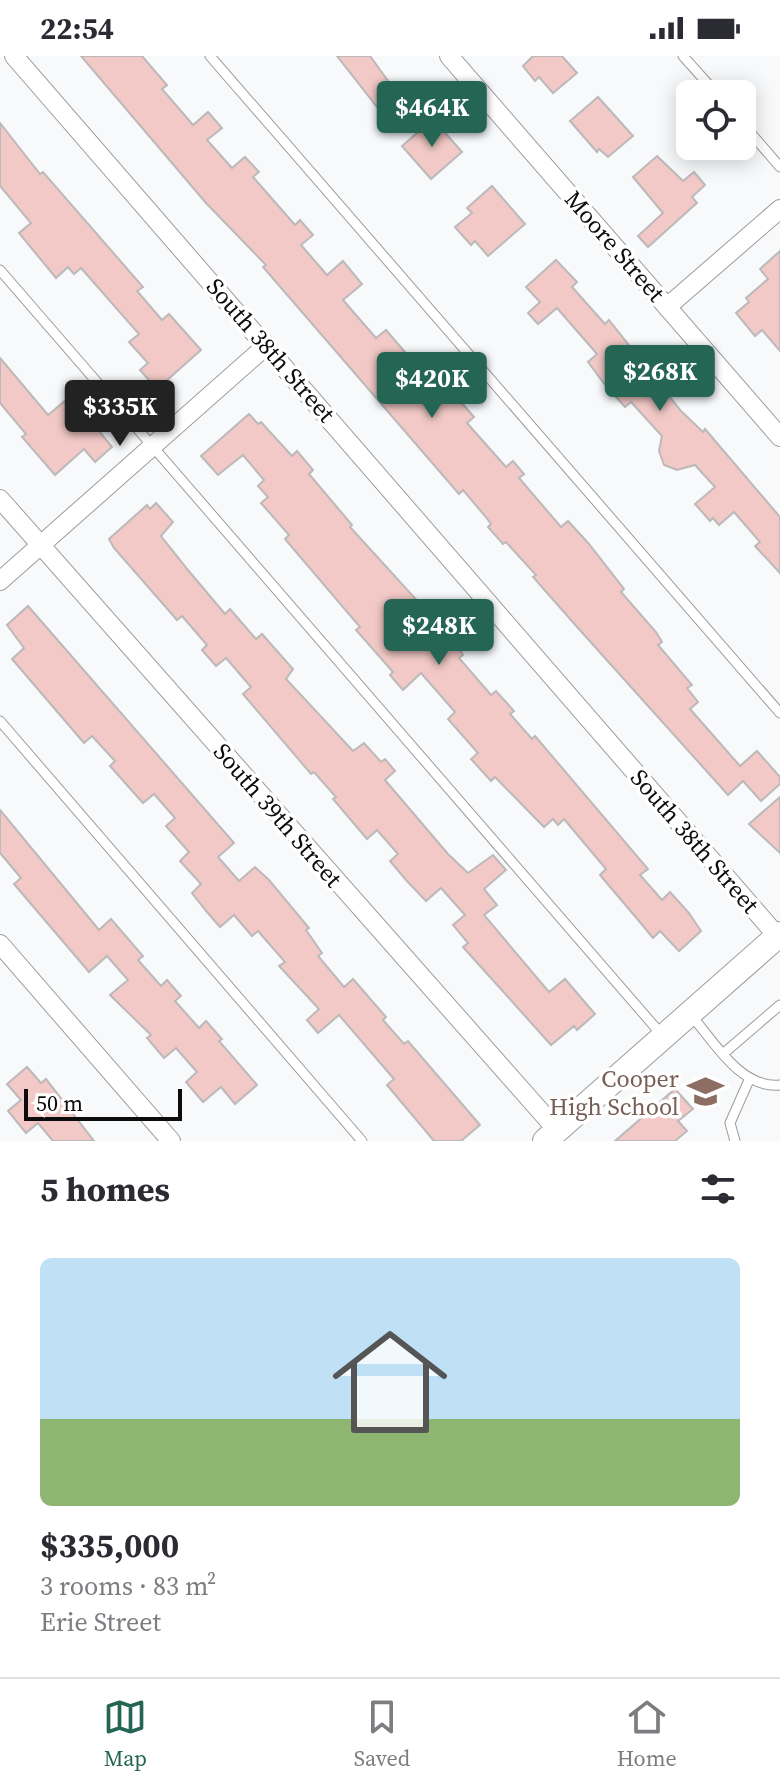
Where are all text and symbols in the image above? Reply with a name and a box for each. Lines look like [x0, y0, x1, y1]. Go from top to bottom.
text: 22:54 [40, 8, 114, 49]
map controls [676, 80, 756, 160]
button: locate [676, 80, 756, 160]
pin: $464K [376, 81, 488, 149]
text: $464K [395, 89, 469, 125]
street label: Moore Street [558, 183, 673, 309]
street label: South 38th Street [199, 271, 343, 429]
pin: $268K [604, 345, 716, 413]
pin: $420K [376, 352, 488, 420]
text: $268K [623, 353, 697, 389]
text: $420K [395, 360, 469, 396]
pin: $335K [64, 380, 176, 448]
text: $335K [83, 388, 157, 424]
pin: $248K [383, 599, 495, 667]
text: $248K [402, 607, 476, 643]
street label: South 39th Street [206, 736, 350, 894]
street label: South 38th Street [623, 762, 767, 920]
place label: Cooper High School [549, 1062, 679, 1123]
school or university icon: Cooper High School [686, 1073, 724, 1111]
scale bar [24, 1085, 182, 1121]
text: 50 m [36, 1088, 83, 1118]
text: 5 homes [40, 1166, 170, 1212]
icon: filters [696, 1167, 740, 1211]
icon: home [318, 1310, 462, 1454]
text: $335,000 [40, 1522, 179, 1568]
text: 3 rooms · 83 m² [40, 1568, 216, 1604]
text: Erie Street [40, 1604, 161, 1640]
tab: Map [103, 1695, 147, 1773]
tab: Saved [354, 1695, 410, 1773]
tab: Home [617, 1695, 677, 1773]

